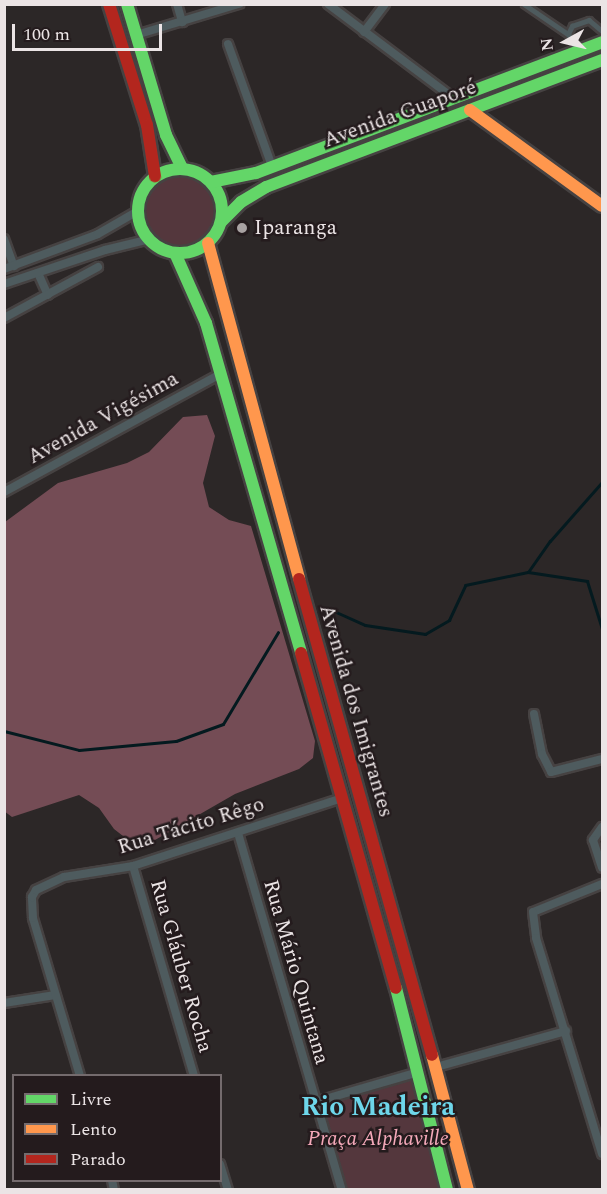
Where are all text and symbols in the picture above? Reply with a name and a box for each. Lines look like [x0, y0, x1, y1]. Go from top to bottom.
scale bar [15, 12, 165, 50]
north arrow [535, 12, 595, 72]
text: 100 m [23, 21, 70, 48]
text: N [534, 36, 560, 53]
street label: Avenida Guaporé [320, 75, 480, 153]
place label: Iparanga [254, 215, 337, 241]
marker: Iparanga [235, 221, 249, 235]
street label: Avenida Vigésima [23, 366, 183, 470]
street label: Avenida dos Imigrantes [314, 602, 398, 820]
street label: Rua Tácito Rêgo [115, 792, 267, 860]
street label: Rua Gláuber Rocha [144, 877, 218, 1055]
street label: Rua Mário Quintana [258, 877, 334, 1067]
legend [12, 1074, 222, 1182]
text: Livre [70, 1086, 112, 1113]
district label: Rio Madeira [301, 1092, 455, 1124]
text: Lento [70, 1116, 117, 1143]
park label: Praça Alphaville [307, 1126, 449, 1152]
text: Parado [70, 1146, 126, 1173]

